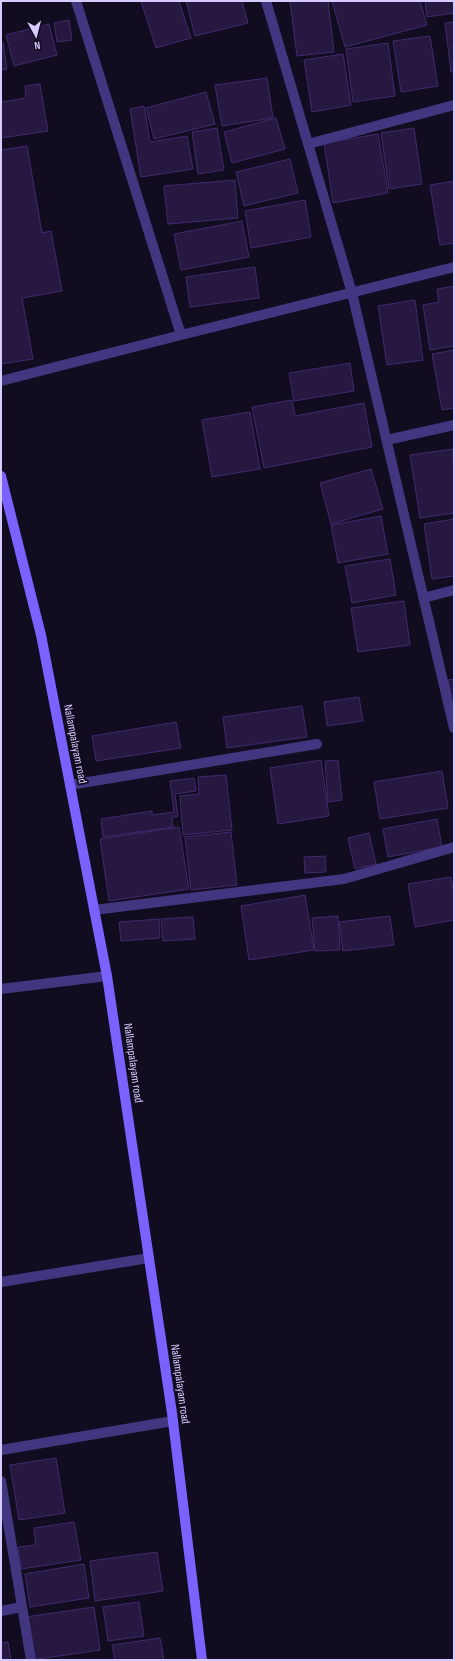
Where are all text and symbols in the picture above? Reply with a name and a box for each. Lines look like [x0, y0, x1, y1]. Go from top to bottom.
north arrow [16, 16, 56, 56]
text: N [33, 39, 41, 52]
street label: Nallampalayam road [60, 703, 90, 785]
street label: Nallampalayam road [120, 1022, 146, 1104]
street label: Nallampalayam road [167, 1343, 193, 1425]

